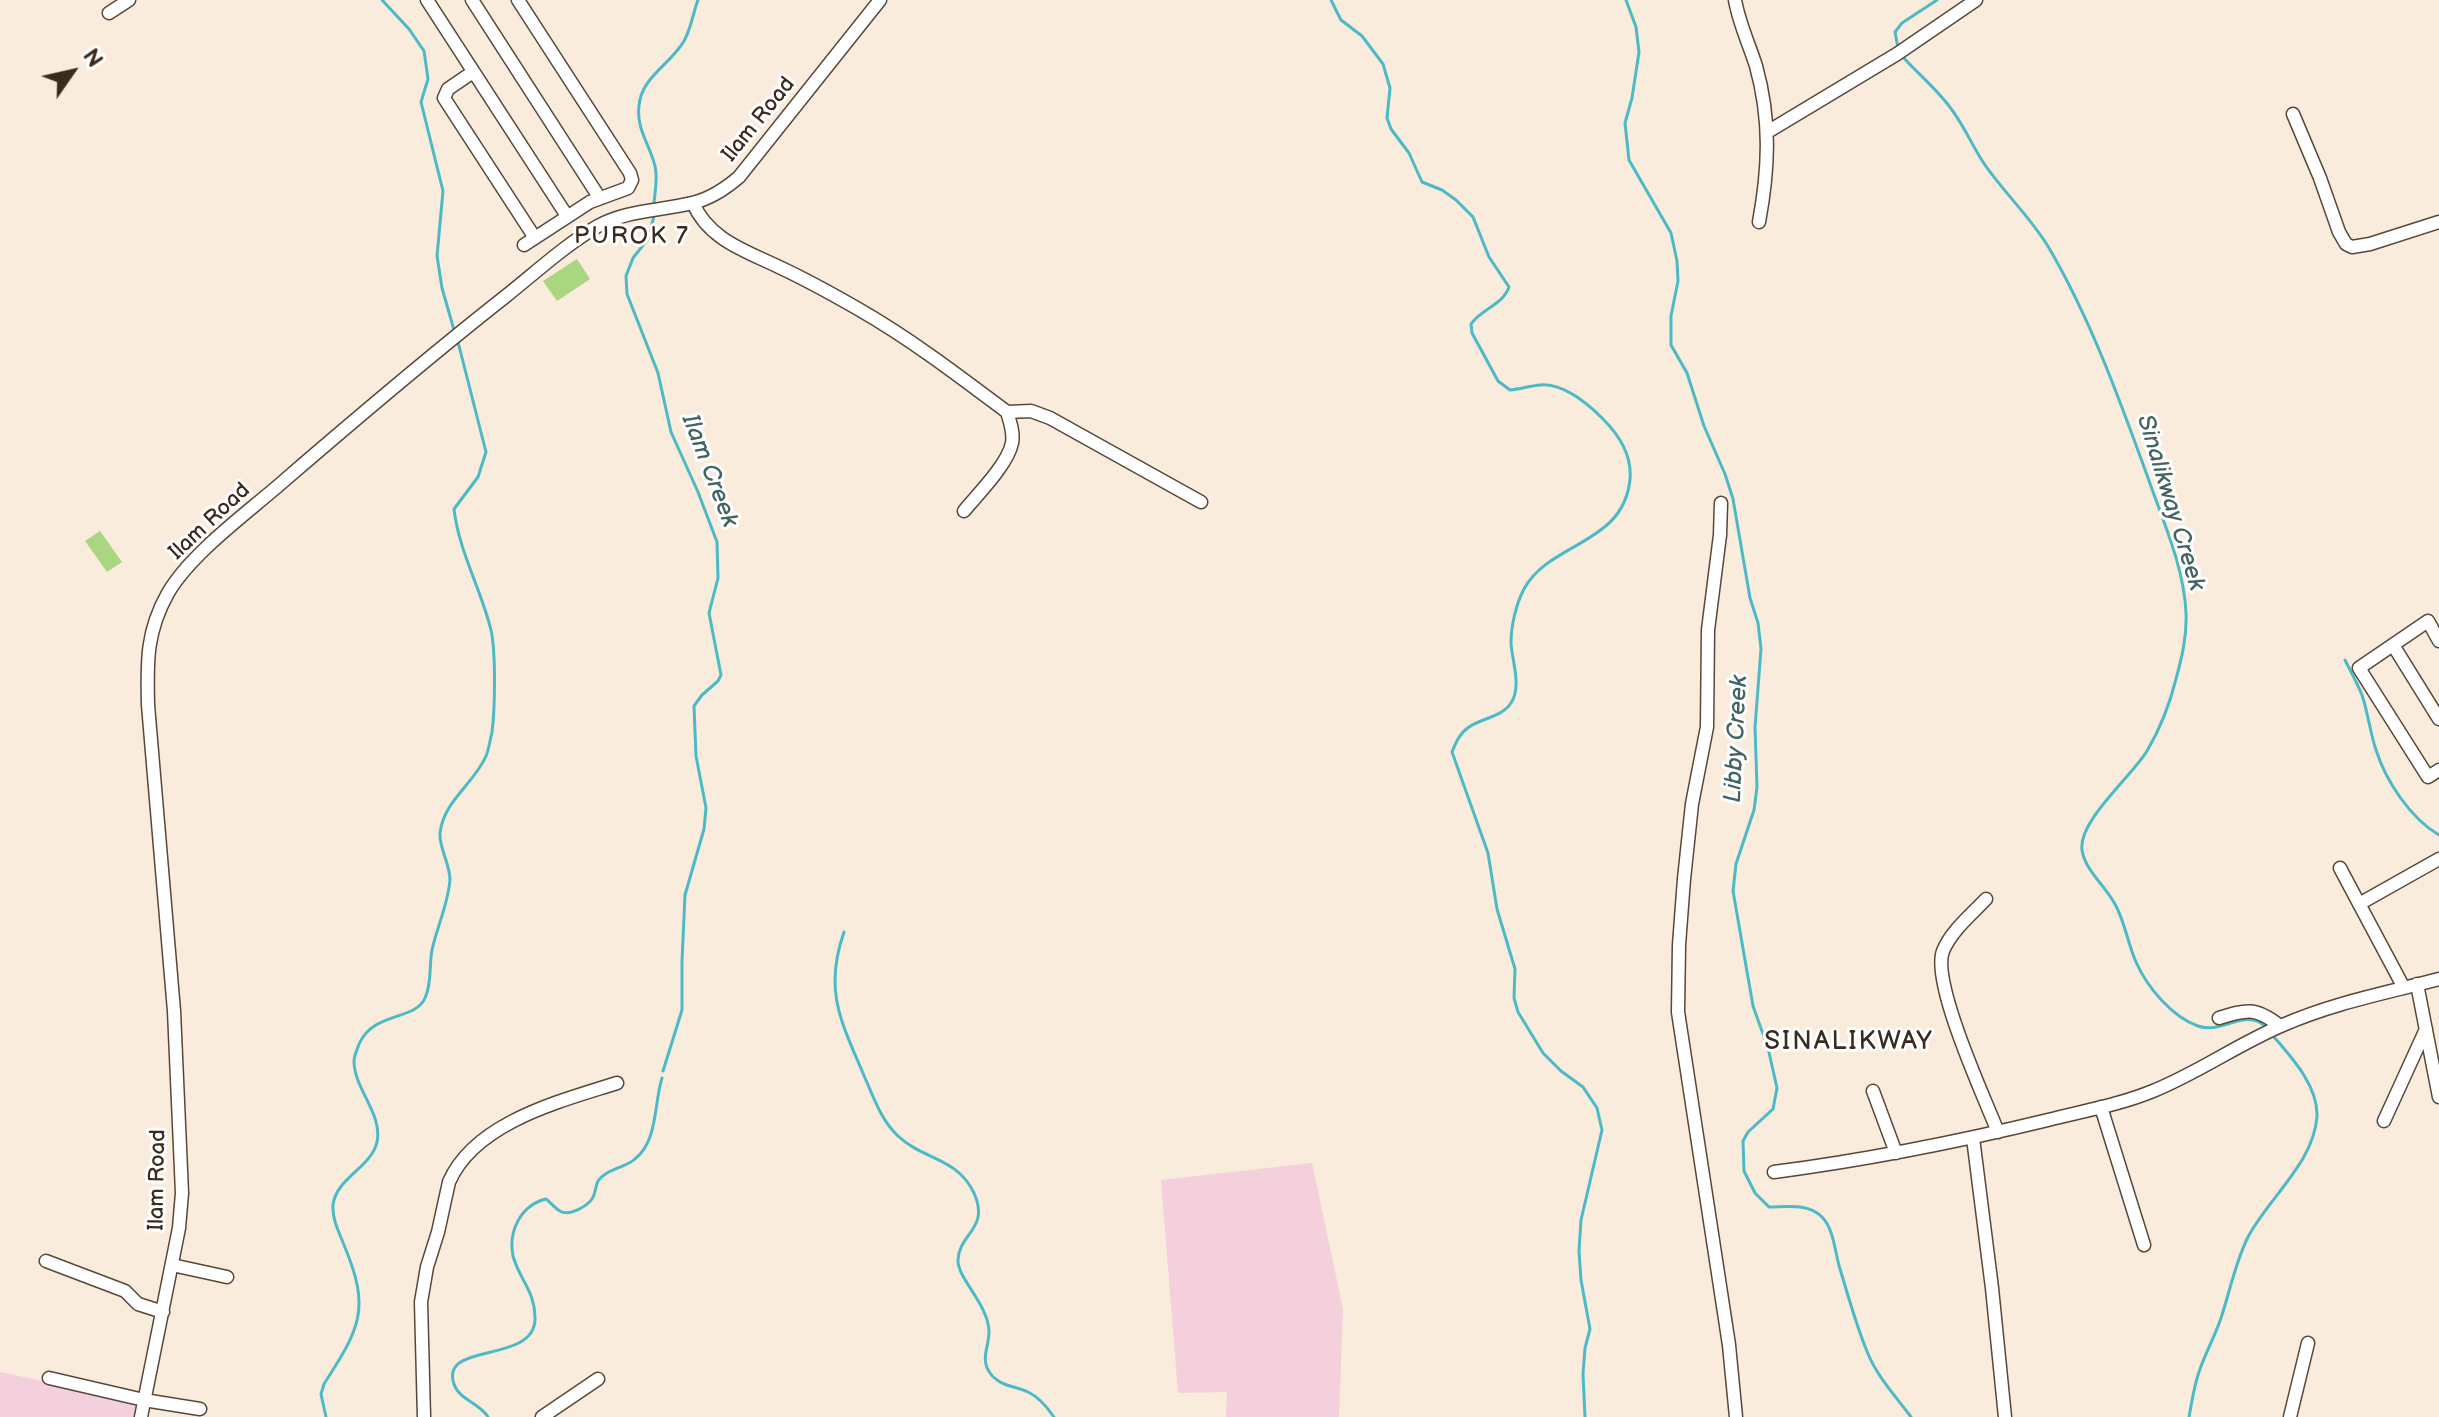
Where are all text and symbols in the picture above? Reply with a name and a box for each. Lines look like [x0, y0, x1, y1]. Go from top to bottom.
north arrow [32, 32, 112, 112]
text: N [76, 44, 108, 73]
street label: Ilam Road [717, 72, 801, 168]
district label: PUROK 7 [574, 223, 690, 251]
water label: Ilam Creek [674, 411, 744, 531]
water label: Sinalikway Creek [2130, 412, 2210, 594]
street label: Ilam Road [164, 478, 256, 566]
water label: Libby Creek [1719, 675, 1755, 803]
district label: SINALIKWAY [1764, 1026, 1934, 1058]
street label: Ilam Road [144, 1129, 172, 1231]

